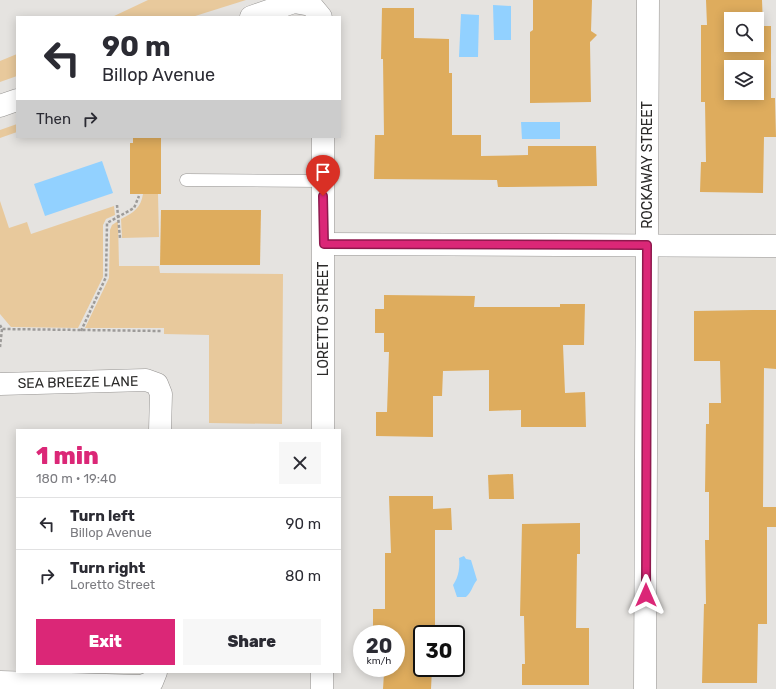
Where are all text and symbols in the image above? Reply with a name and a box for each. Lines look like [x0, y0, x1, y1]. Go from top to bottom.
map controls [724, 12, 764, 100]
button: search [724, 12, 764, 52]
text: 90 m [102, 30, 171, 63]
icon: left [36, 32, 88, 84]
button: layers [724, 60, 764, 100]
text: Billop Avenue [102, 64, 215, 86]
street label: ROCKAWAY STREET [639, 101, 656, 229]
icon: right [79, 108, 101, 130]
text: Then [36, 110, 71, 128]
pin [306, 155, 340, 196]
icon: arrive [312, 161, 334, 183]
street label: LORETTO STREET [315, 262, 332, 376]
street label: SEA BREEZE LANE [17, 373, 139, 392]
text: 1 min [36, 442, 99, 470]
button: close [279, 442, 321, 484]
text: 180 m · 19:40 [36, 471, 116, 486]
text: Turn left [70, 507, 135, 525]
icon: left [36, 513, 58, 535]
text: 90 m [286, 515, 321, 533]
text: Billop Avenue [70, 525, 152, 540]
text: Turn right [70, 559, 145, 577]
icon: right [36, 565, 58, 587]
text: 80 m [285, 567, 321, 585]
position arrow [625, 574, 667, 616]
text: Loretto Street [70, 577, 155, 592]
button: Exit [36, 619, 175, 665]
button: Share [183, 619, 321, 665]
speed limit sign: 30 [413, 625, 465, 677]
text: 20 [366, 634, 392, 658]
text: km/h [367, 655, 391, 667]

